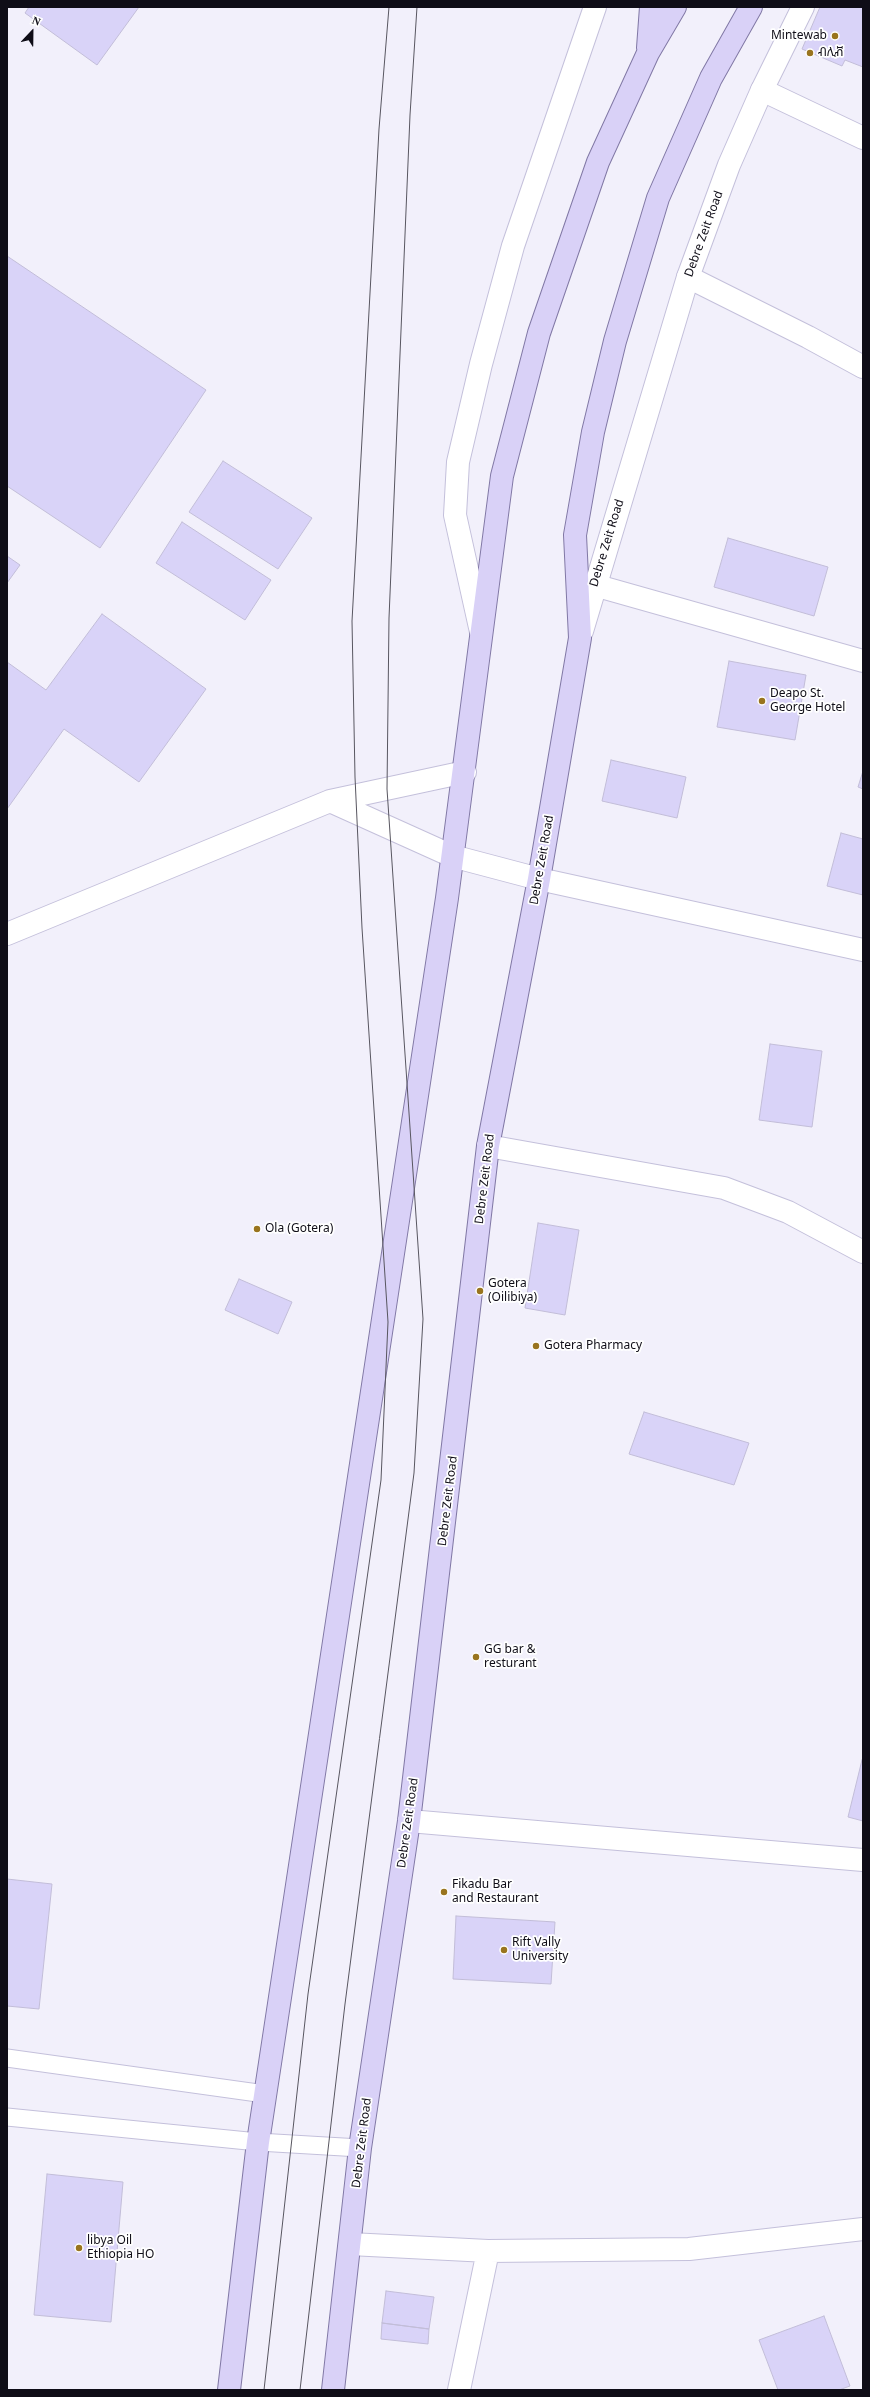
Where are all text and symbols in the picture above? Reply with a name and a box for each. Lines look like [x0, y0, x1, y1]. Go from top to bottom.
north arrow [12, 12, 52, 52]
text: N [31, 14, 42, 28]
place label: Mintewab [771, 29, 827, 43]
marker: Mintewab [830, 31, 840, 41]
place label: ብሊቭ [818, 46, 844, 60]
marker: ብሊቭ [805, 48, 815, 58]
street label: Debre Zeit Road [682, 189, 726, 279]
street label: Debre Zeit Road [587, 497, 627, 589]
place label: Deapo St. George Hotel [770, 687, 845, 715]
marker: Deapo St. George Hotel [757, 696, 767, 706]
street label: Debre Zeit Road [527, 814, 557, 906]
street label: Debre Zeit Road [472, 1133, 498, 1225]
place label: Ola (Gotera) [265, 1222, 333, 1236]
marker: Ola (Gotera) [252, 1224, 262, 1234]
place label: Gotera (Oilibiya) [488, 1277, 537, 1305]
marker: Gotera (Oilibiya) [475, 1286, 485, 1296]
place label: Gotera Pharmacy [544, 1339, 642, 1353]
marker: Gotera Pharmacy [531, 1341, 541, 1351]
street label: Debre Zeit Road [435, 1455, 461, 1547]
place label: GG bar & resturant [484, 1643, 537, 1671]
marker: GG bar & resturant [471, 1652, 481, 1662]
street label: Debre Zeit Road [395, 1777, 421, 1869]
place label: Fikadu Bar and Restaurant [452, 1878, 539, 1906]
marker: Fikadu Bar and Restaurant [439, 1887, 449, 1897]
place label: Rift Vally University [512, 1936, 568, 1964]
marker: Rift Vally University [499, 1945, 509, 1955]
street label: Debre Zeit Road [349, 2097, 375, 2189]
place label: libya Oil Ethiopia HO [87, 2234, 154, 2262]
marker: libya Oil Ethiopia HO [74, 2243, 84, 2253]

